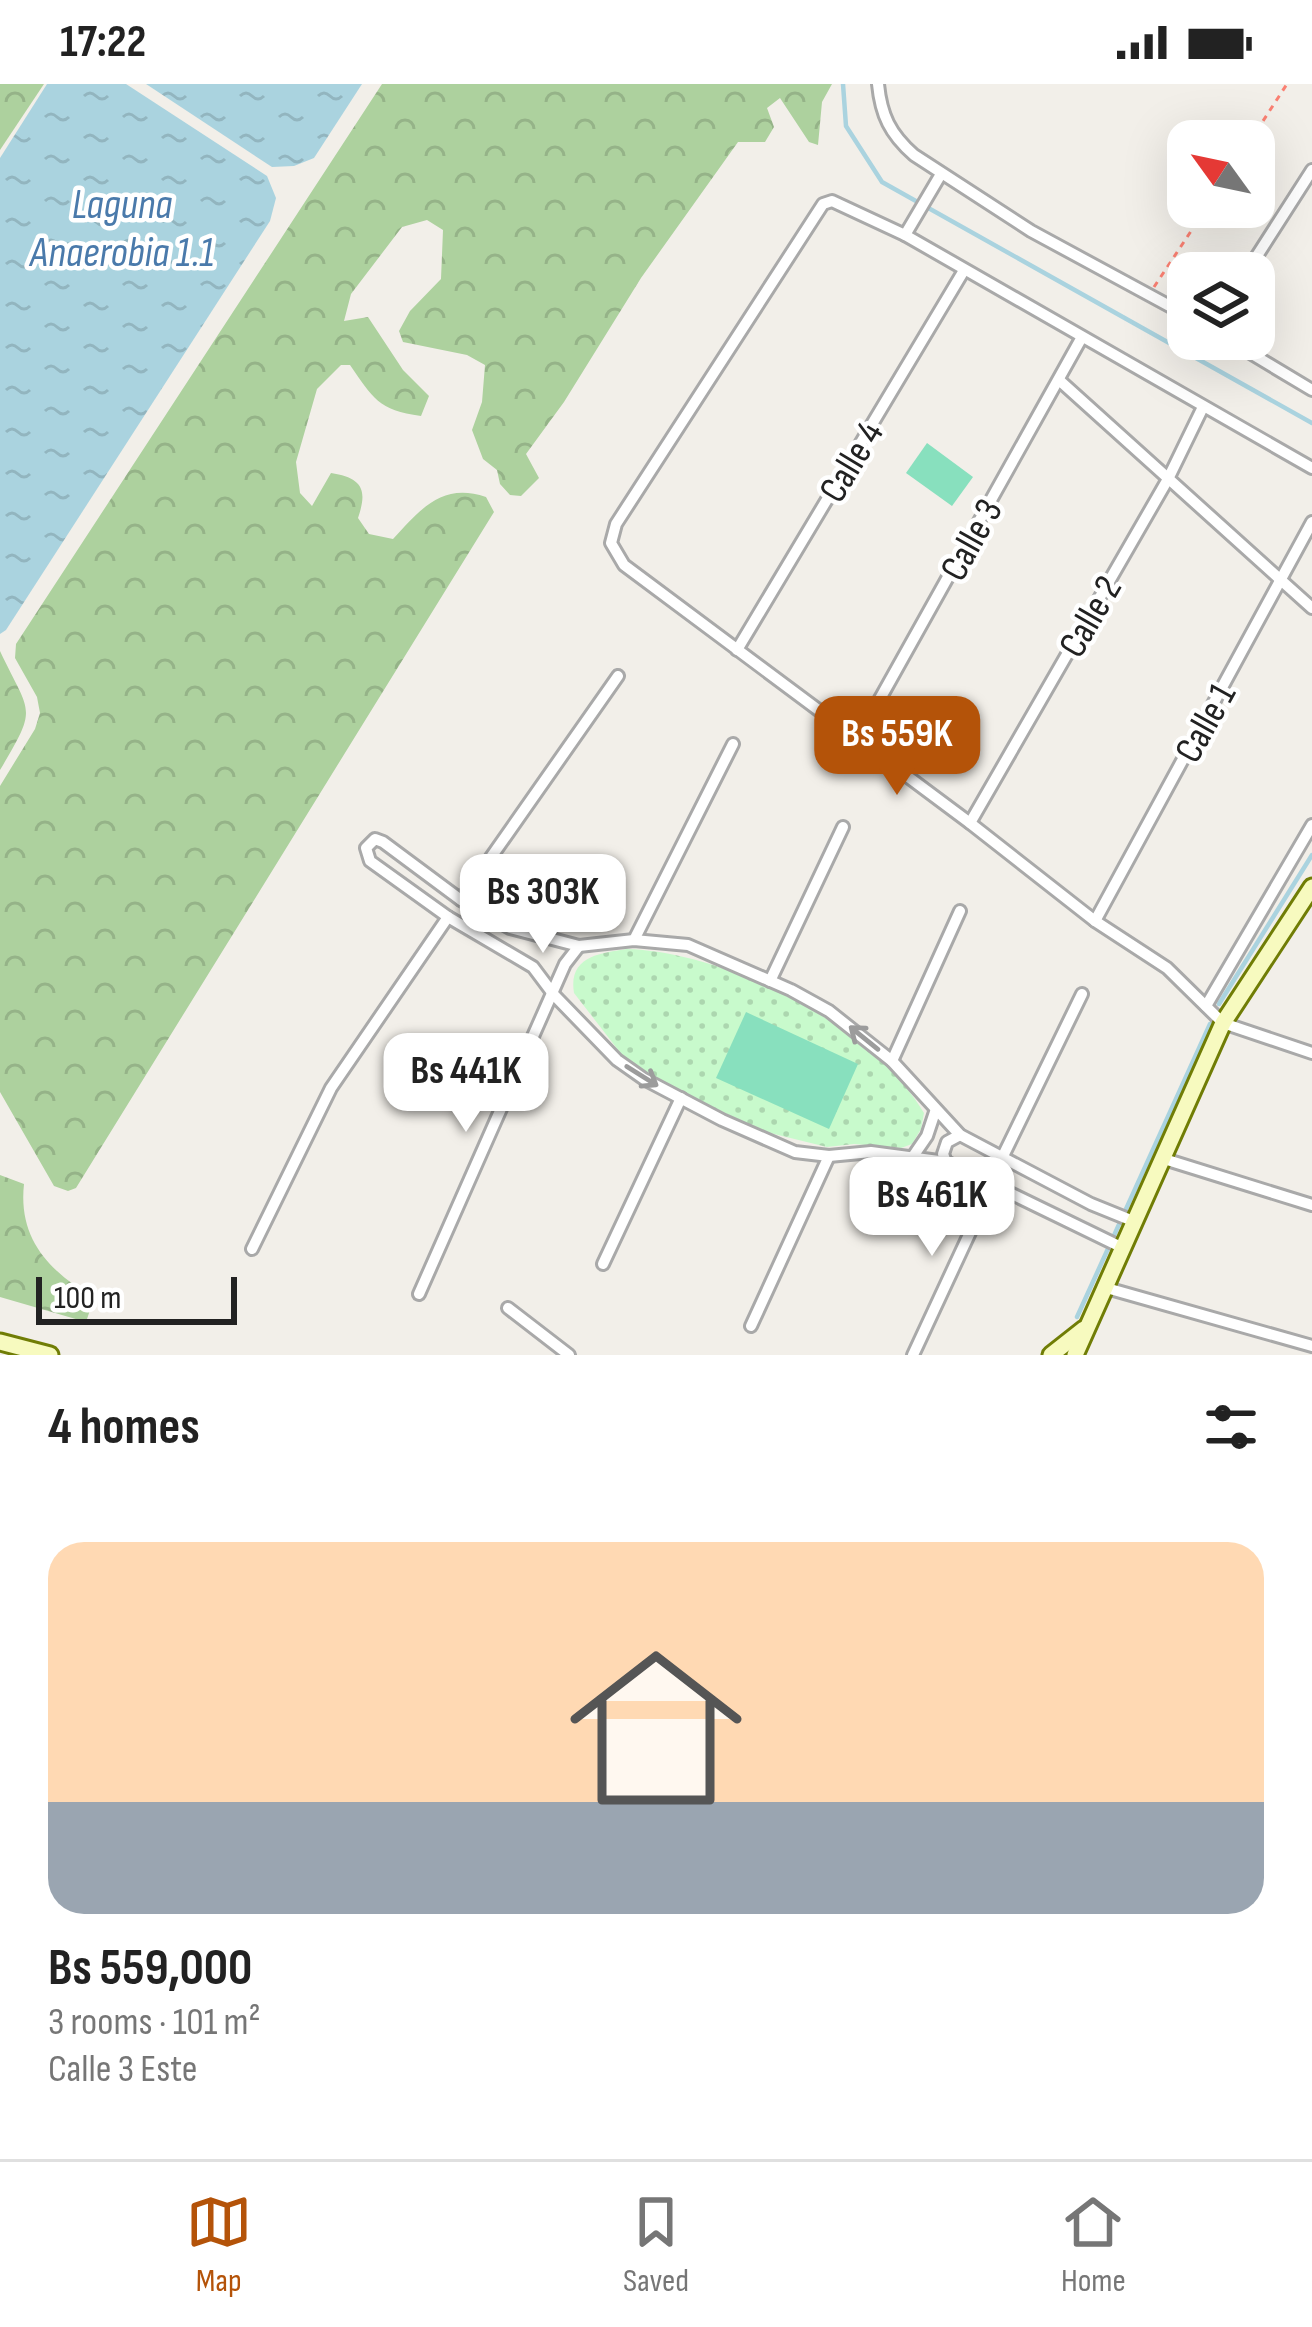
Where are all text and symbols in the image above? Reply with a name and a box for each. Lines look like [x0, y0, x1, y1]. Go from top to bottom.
text: 17:22 [60, 15, 146, 70]
north arrow [1167, 120, 1275, 228]
map controls [1167, 120, 1275, 360]
water label: Laguna Anaerobia 1.1 [28, 180, 214, 279]
button: layers [1167, 252, 1275, 360]
street label: Calle 4 [810, 413, 894, 511]
street label: Calle 3 [931, 491, 1014, 589]
street label: Calle 2 [1049, 568, 1133, 666]
street label: Calle 1 [1165, 675, 1247, 771]
pin: Bs 559K [786, 696, 1008, 798]
text: Bs 559K [841, 711, 953, 758]
pin: Bs 303K [432, 854, 654, 956]
text: Bs 303K [487, 869, 599, 916]
one-way arrow [849, 1025, 881, 1052]
pin: Bs 441K [355, 1033, 577, 1135]
text: Bs 441K [411, 1048, 522, 1095]
one-way arrow [625, 1064, 659, 1088]
pin: Bs 461K [821, 1157, 1043, 1259]
text: Bs 461K [876, 1172, 988, 1219]
scale bar [36, 1271, 237, 1324]
text: 100 m [54, 1278, 121, 1318]
icon: filters [1198, 1394, 1264, 1460]
text: 4 homes [48, 1397, 200, 1458]
icon: home [548, 1620, 764, 1836]
text: Bs 559,000 [48, 1938, 252, 1999]
text: 3 rooms · 101 m² [48, 1999, 261, 2046]
text: Calle 3 Este [48, 2046, 198, 2093]
tab: Map [186, 2189, 252, 2301]
tab: Saved [623, 2189, 689, 2301]
tab: Home [1060, 2189, 1126, 2301]

